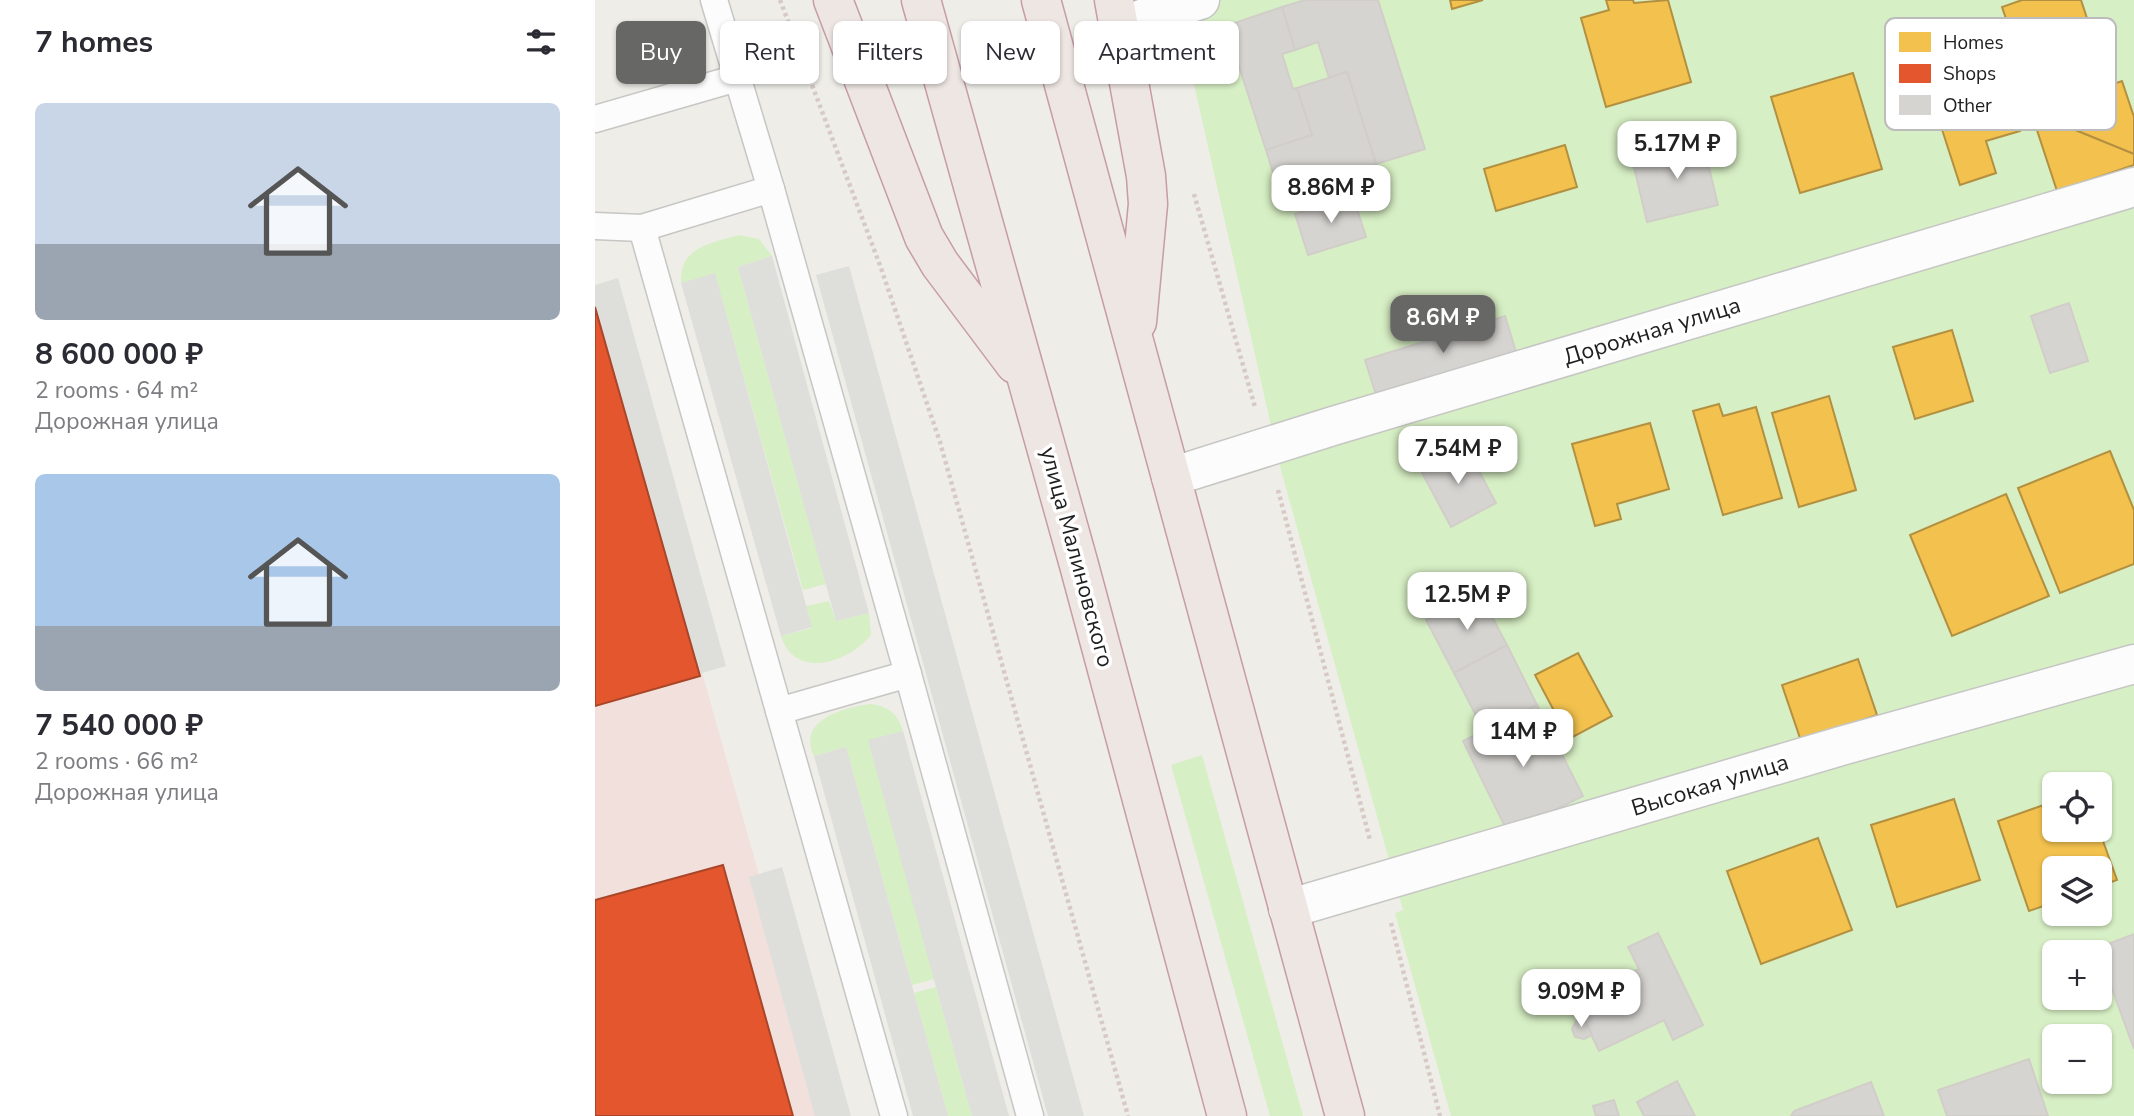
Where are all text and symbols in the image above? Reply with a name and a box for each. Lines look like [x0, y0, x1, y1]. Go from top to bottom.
legend [1885, 18, 2116, 130]
chip: Buy [616, 21, 706, 84]
chip: Rent [720, 21, 819, 84]
chip: Filters [833, 21, 947, 84]
chip: New [961, 21, 1060, 84]
chip: Apartment [1074, 21, 1239, 84]
text: 7 homes [35, 22, 153, 63]
icon: filters [522, 23, 560, 61]
text: Homes [1943, 30, 2004, 56]
text: Shops [1943, 61, 1996, 87]
text: Other [1943, 93, 1992, 119]
pin: 5.17M ₽ [1612, 122, 1742, 181]
text: 5.17M ₽ [1633, 128, 1721, 159]
icon: home [235, 148, 361, 274]
pin: 8.86M ₽ [1266, 166, 1396, 225]
text: 8.86M ₽ [1287, 172, 1375, 203]
street label: Дорожная улица [1559, 289, 1745, 373]
pin: 8.6M ₽ [1386, 296, 1500, 355]
text: 8.6M ₽ [1406, 302, 1480, 333]
text: 8 600 000 ₽ [35, 334, 203, 375]
text: 2 rooms · 64 m² [35, 375, 198, 406]
text: Дорожная улица [35, 406, 219, 437]
pin: 7.54M ₽ [1393, 426, 1523, 486]
text: 7.54M ₽ [1414, 433, 1502, 464]
street label: улица Малиновского [1033, 443, 1121, 671]
icon: home [235, 519, 361, 645]
pin: 12.5M ₽ [1402, 572, 1532, 632]
text: 12.5M ₽ [1423, 579, 1511, 610]
text: 7 540 000 ₽ [35, 705, 203, 746]
pin: 14M ₽ [1474, 710, 1572, 769]
text: 14M ₽ [1489, 716, 1557, 747]
text: 2 rooms · 66 m² [35, 746, 198, 777]
street label: Высокая улица [1627, 746, 1793, 824]
map controls [2042, 772, 2112, 1094]
button: locate [2042, 772, 2112, 842]
text: Дорожная улица [35, 777, 219, 808]
button: layers [2042, 856, 2112, 926]
button: + [2042, 940, 2112, 1010]
pin: 9.09M ₽ [1516, 970, 1646, 1029]
text: 9.09M ₽ [1537, 976, 1625, 1007]
button: − [2042, 1024, 2112, 1094]

